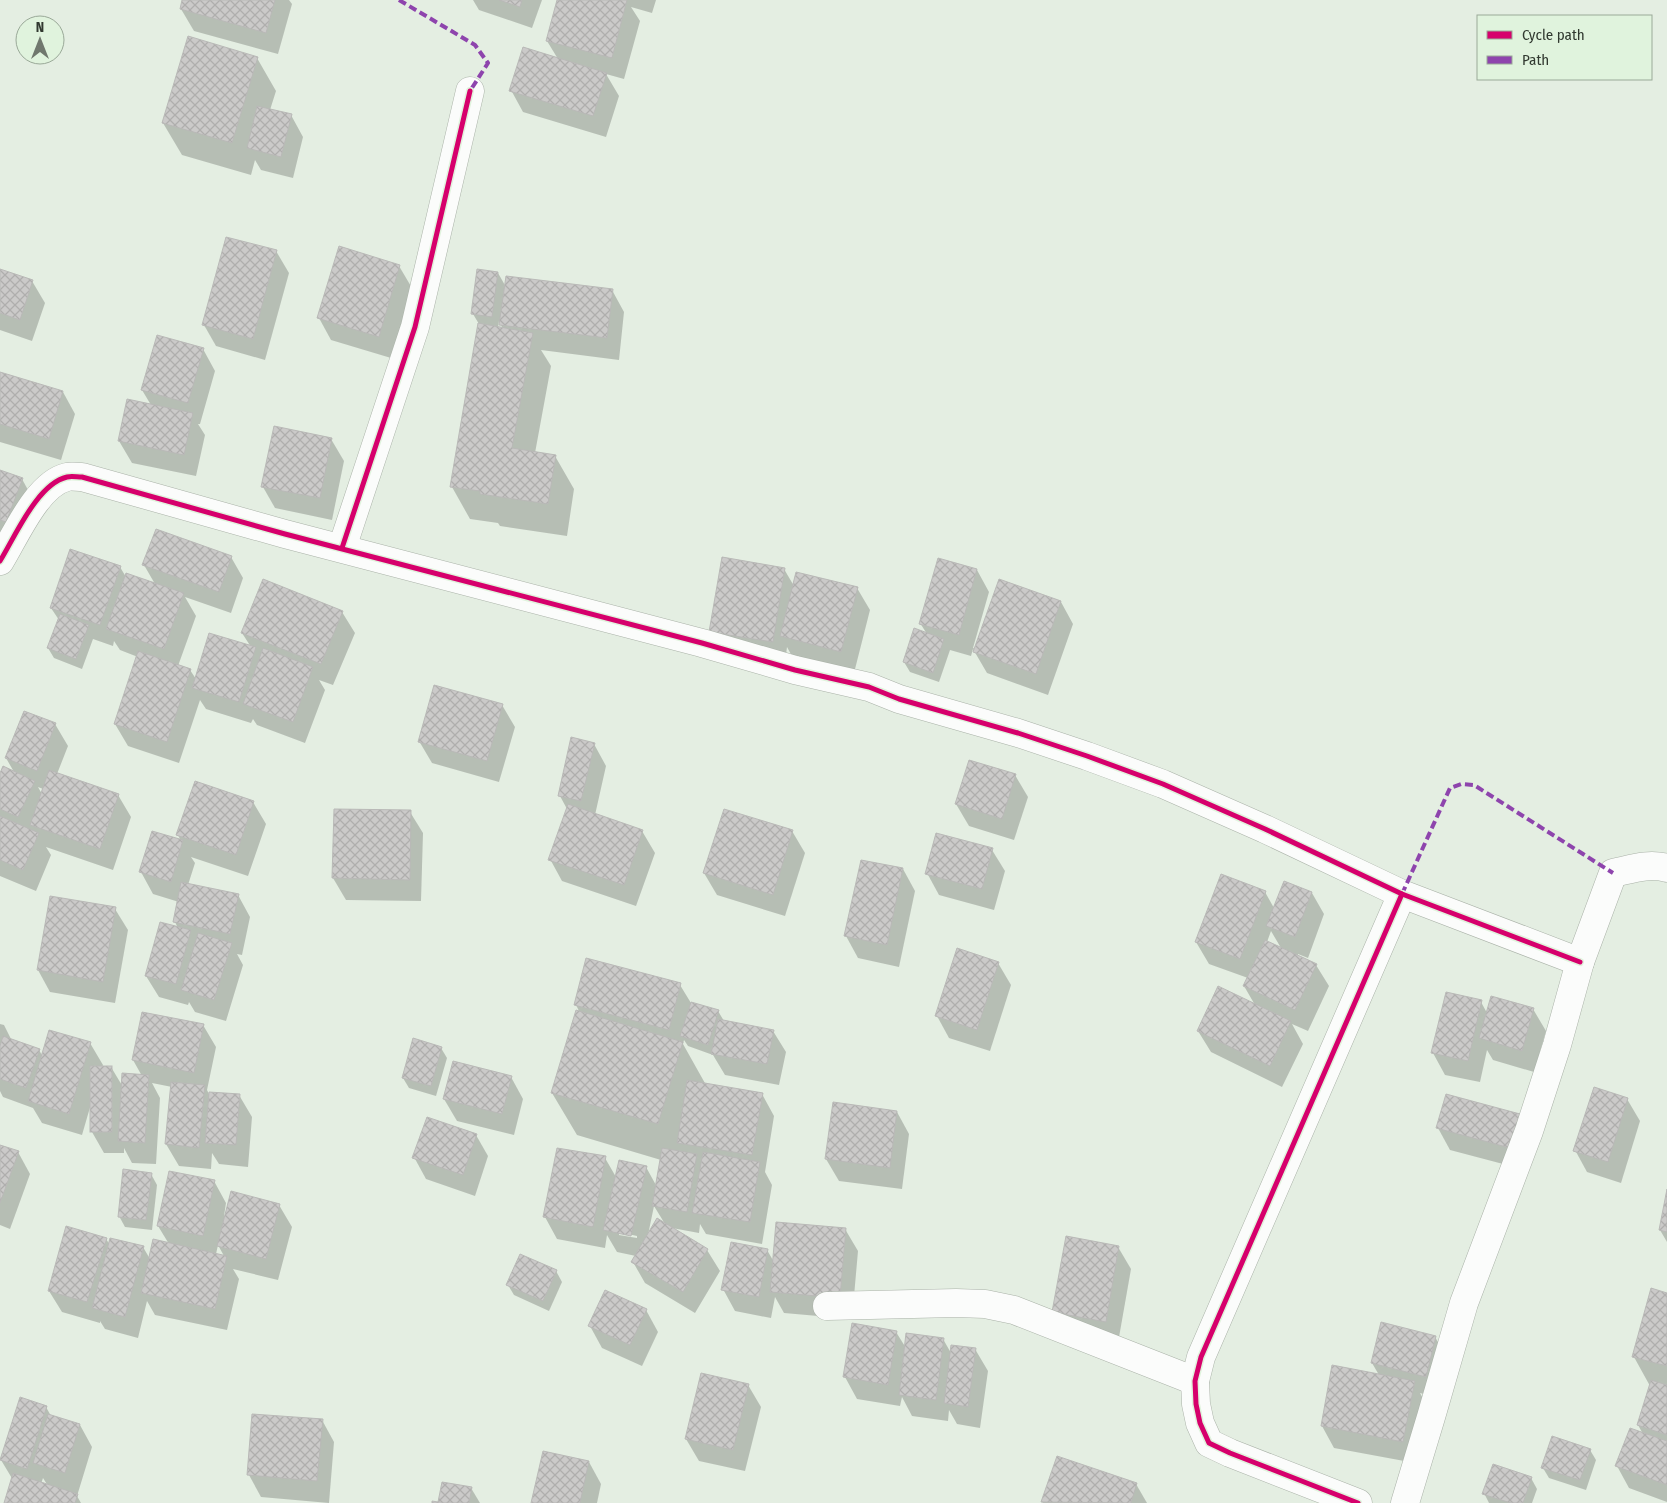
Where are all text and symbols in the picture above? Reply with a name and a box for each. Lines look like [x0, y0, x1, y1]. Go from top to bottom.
north arrow [15, 15, 65, 65]
legend [1477, 15, 1652, 80]
text: N [36, 19, 44, 36]
text: Cycle path [1522, 26, 1585, 44]
text: Path [1522, 51, 1549, 69]

